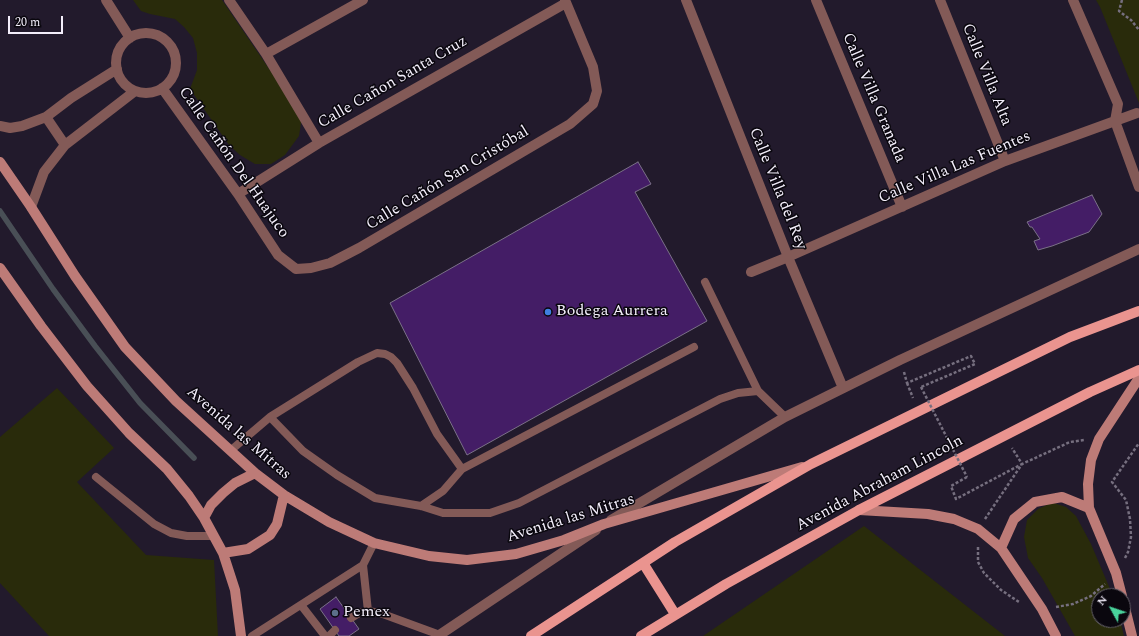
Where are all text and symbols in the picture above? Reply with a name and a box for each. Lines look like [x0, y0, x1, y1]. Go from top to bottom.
scale bar [10, 8, 65, 34]
text: 20 m [15, 13, 40, 32]
street label: Calle Villa Alta [957, 21, 1015, 129]
street label: Calle Villa Granada [837, 30, 909, 166]
street label: Calle Cañon Santa Cruz [315, 32, 471, 134]
street label: Calle Cañón Del Huajuco [173, 84, 293, 242]
street label: Calle Cañón San Cristóbal [363, 123, 533, 235]
street label: Calle Villa del Rey [744, 125, 810, 253]
street label: Calle Villa Las Fuentes [876, 127, 1034, 209]
place label: Bodega Aurrera [556, 302, 668, 322]
marker: Bodega Aurrera [543, 307, 553, 317]
street label: Avenida las Mitras [182, 383, 294, 485]
street label: Avenida Abraham Lincoln [793, 432, 967, 536]
street label: Avenida las Mitras [505, 490, 637, 548]
north arrow [1091, 588, 1131, 628]
text: N [1093, 592, 1112, 610]
place label: Pemex [343, 603, 390, 623]
marker: Pemex [330, 608, 340, 618]

